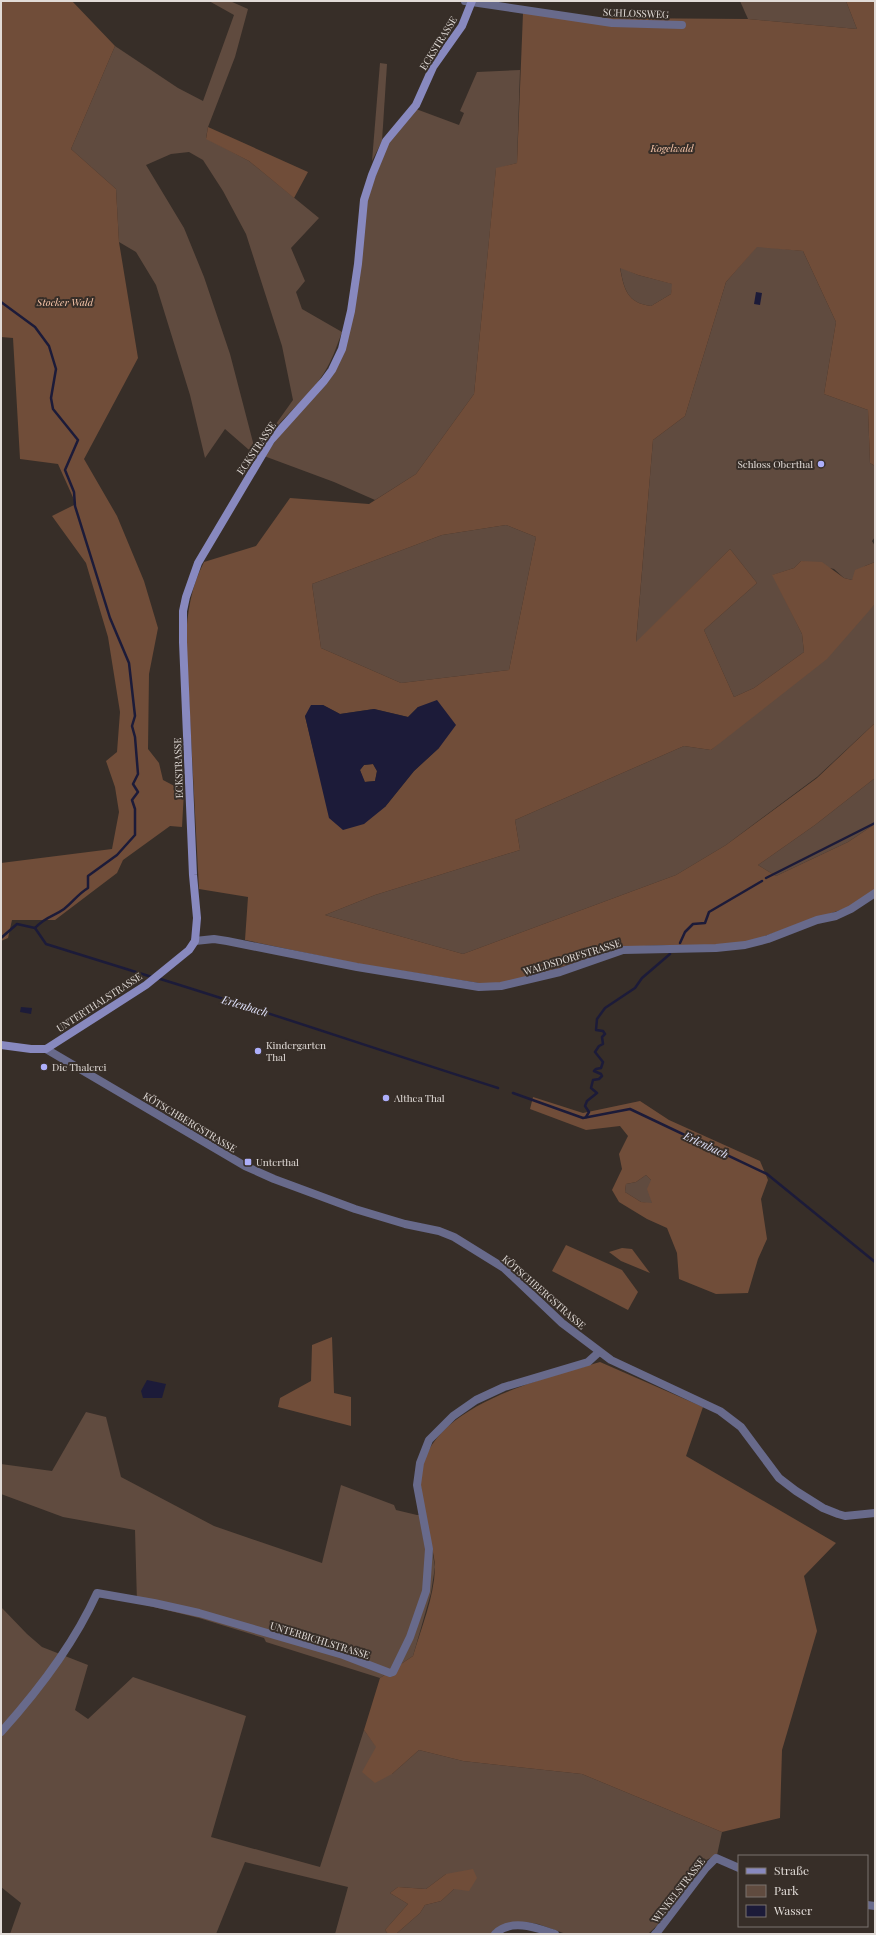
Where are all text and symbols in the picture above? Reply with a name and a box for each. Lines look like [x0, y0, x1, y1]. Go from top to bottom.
street label: SCHLOSSWEG [603, 5, 669, 21]
street label: ECKSTRASSE [416, 14, 460, 72]
park label: Kogelwald [649, 141, 694, 155]
park label: Stocker Wald [36, 295, 94, 309]
street label: ECKSTRASSE [233, 419, 279, 477]
place label: Schloss Oberthal [737, 457, 813, 471]
marker: Schloss Oberthal [816, 459, 826, 469]
street label: ECKSTRASSE [170, 737, 186, 799]
street label: WALDSDORFSTRASSE [521, 936, 622, 979]
street label: UNTERTHALSTRASSE [53, 969, 145, 1035]
water label: Erlenbach [219, 991, 270, 1020]
place label: Kindergarten Thal [266, 1038, 326, 1064]
marker: Kindergarten Thal [253, 1046, 263, 1056]
place label: Die Thalerei [52, 1060, 107, 1074]
marker: Die Thalerei [39, 1062, 49, 1072]
street label: KÖTSCHBERGSTRASSE [141, 1089, 239, 1155]
place label: Althea Thal [393, 1091, 445, 1105]
marker: Althea Thal [381, 1093, 391, 1103]
water label: Erlenbach [681, 1127, 731, 1161]
place label: Unterthal [256, 1155, 299, 1169]
marker: Unterthal [243, 1157, 253, 1167]
street label: KÖTSCHBERGSTRASSE [499, 1252, 589, 1332]
street label: UNTERBICHLSTRASSE [268, 1618, 372, 1662]
street label: WINKELSTRASSE [647, 1854, 708, 1926]
legend [738, 1855, 868, 1927]
text: Straße [774, 1862, 809, 1878]
text: Park [774, 1882, 799, 1898]
text: Wasser [773, 1902, 813, 1918]

